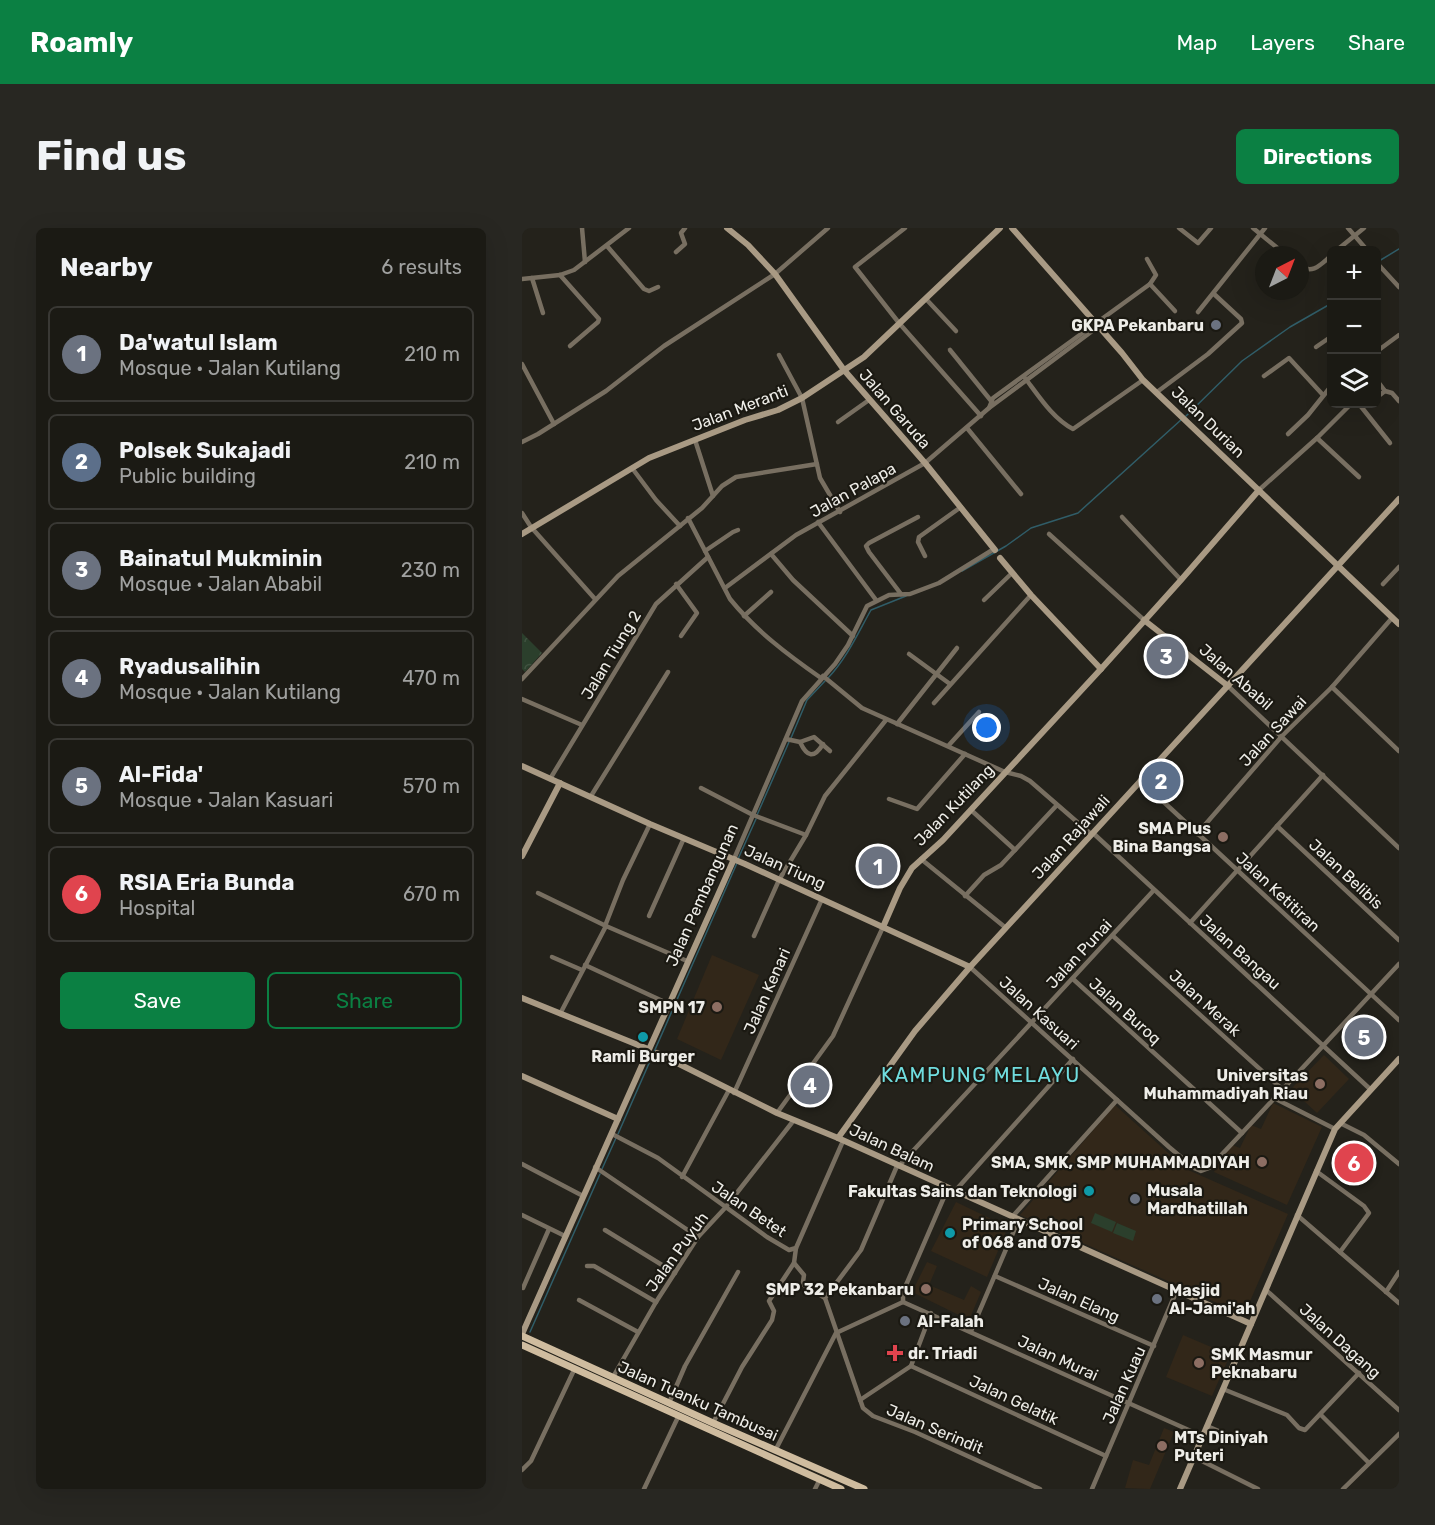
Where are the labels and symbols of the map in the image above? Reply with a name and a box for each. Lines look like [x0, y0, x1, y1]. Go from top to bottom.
north arrow [1255, 246, 1309, 300]
place label: GKPA Pekanbaru [1071, 316, 1204, 335]
marker: GKPA Pekanbaru [1209, 318, 1223, 332]
street label: Jalan Garuda [855, 365, 935, 453]
street label: Jalan Meranti [689, 381, 791, 435]
street label: Jalan Durian [1167, 382, 1249, 462]
street label: Jalan Palapa [807, 459, 899, 521]
street label: Jalan Tiung 2 [577, 607, 645, 703]
pin: 3 [1146, 634, 1186, 678]
street label: Jalan Ababil [1195, 640, 1277, 714]
street label: Jalan Sawai [1236, 692, 1310, 770]
your location [972, 713, 1001, 742]
pin: 2 [1142, 758, 1180, 804]
street label: Jalan Kutilang [910, 760, 998, 850]
street label: Jalan Rajawali [1028, 791, 1114, 883]
place label: SMA Plus Bina Bangsa [1113, 819, 1211, 856]
street label: Jalan Pembangunan [662, 821, 742, 969]
marker: SMA Plus Bina Bangsa [1216, 830, 1230, 844]
street label: Jalan Belibis [1305, 835, 1387, 913]
street label: Jalan Tiung [741, 841, 829, 893]
pin: 1 [858, 844, 898, 888]
street label: Jalan Ketitiran [1232, 848, 1324, 936]
street label: Jalan Bangau [1196, 911, 1284, 993]
street label: Jalan Punai [1042, 916, 1116, 992]
street label: Jalan Kenari [740, 945, 794, 1037]
street label: Jalan Merak [1165, 966, 1245, 1041]
street label: Jalan Kasuari [995, 972, 1083, 1054]
street label: Jalan Buroq [1085, 974, 1165, 1048]
place label: SMPN 17 [638, 998, 705, 1017]
marker: SMPN 17 [710, 1000, 724, 1014]
pin: 5 [1344, 1014, 1384, 1060]
marker: Ramli Burger [636, 1030, 650, 1044]
place label: Ramli Burger [591, 1047, 695, 1066]
pin: 4 [790, 1062, 830, 1108]
district label: KAMPUNG MELAYU [881, 1063, 1081, 1087]
place label: Universitas Muhammadiyah Riau [1143, 1066, 1308, 1103]
marker: Universitas Muhammadiyah Riau [1313, 1077, 1327, 1091]
street label: Jalan Balam [846, 1120, 938, 1176]
pin: 6 [1334, 1140, 1374, 1186]
place label: SMA, SMK, SMP MUHAMMADIYAH [991, 1153, 1250, 1172]
marker: SMA, SMK, SMP MUHAMMADIYAH [1255, 1155, 1269, 1169]
street label: Jalan Betet [708, 1177, 790, 1241]
place label: Musala Mardhatillah [1147, 1181, 1248, 1218]
place label: Fakultas Sains dan Teknologi [848, 1182, 1077, 1201]
marker: Fakultas Sains dan Teknologi [1082, 1184, 1096, 1198]
marker: Musala Mardhatillah [1128, 1192, 1142, 1206]
street label: Jalan Puyuh [642, 1209, 712, 1295]
place label: Primary School of 068 and 075 [962, 1215, 1083, 1252]
marker: Primary School of 068 and 075 [943, 1226, 957, 1240]
street label: Jalan Elang [1035, 1274, 1123, 1326]
place label: SMP 32 Pekanbaru [766, 1280, 914, 1299]
place label: Masjid Al-Jami'ah [1169, 1281, 1255, 1318]
marker: SMP 32 Pekanbaru [919, 1282, 933, 1296]
marker: Masjid Al-Jami'ah [1150, 1292, 1164, 1306]
street label: Jalan Dagang [1295, 1300, 1385, 1382]
place label: Al-Falah [917, 1312, 984, 1331]
marker: Al-Falah [898, 1314, 912, 1328]
street label: Jalan Murai [1015, 1331, 1101, 1385]
street label: Jalan Kuau [1099, 1343, 1149, 1427]
marker: dr. Triadi [886, 1344, 904, 1362]
place label: dr. Triadi [908, 1344, 977, 1363]
place label: SMK Masmur Peknabaru [1211, 1345, 1313, 1382]
marker: SMK Masmur Peknabaru [1192, 1356, 1206, 1370]
street label: Jalan Tuanku Tambusai [615, 1357, 781, 1445]
street label: Jalan Gelatik [966, 1371, 1062, 1429]
street label: Jalan Serindit [884, 1400, 986, 1458]
place label: MTs Diniyah Puteri [1174, 1428, 1268, 1465]
marker: MTs Diniyah Puteri [1155, 1439, 1169, 1453]

